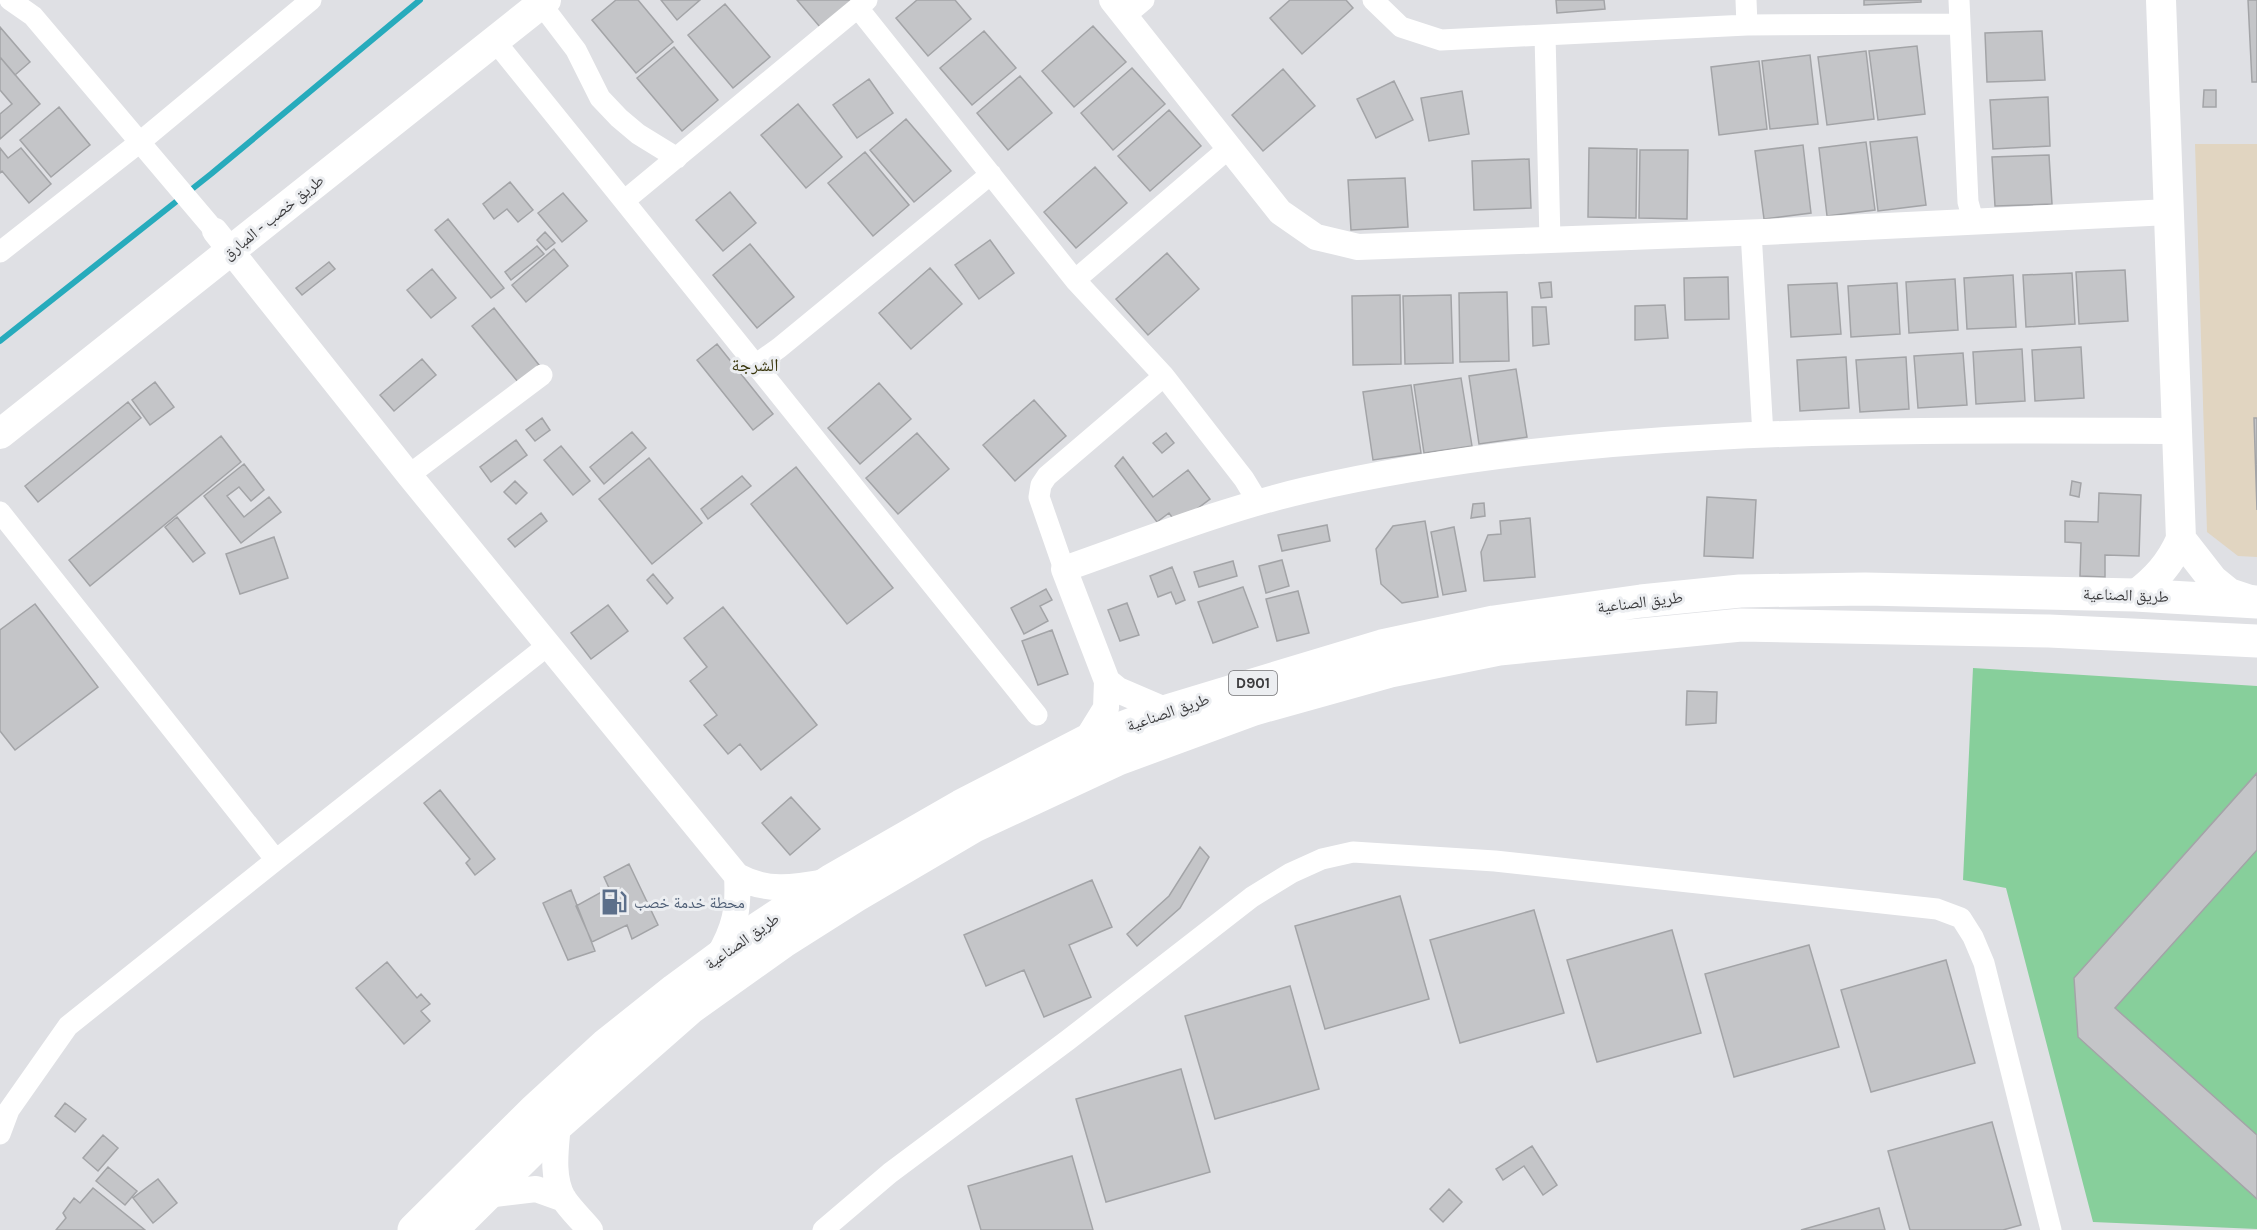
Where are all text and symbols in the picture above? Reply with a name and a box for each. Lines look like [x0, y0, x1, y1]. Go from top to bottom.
street label: طريق خصب - المبارق [219, 170, 328, 264]
district label: الشرجة [732, 354, 778, 376]
street label: طريق الصناعية [2083, 584, 2169, 607]
street label: طريق الصناعية [1596, 587, 1684, 618]
road number: D901 [1229, 671, 1277, 695]
street label: طريق الصناعية [1124, 689, 1212, 736]
fuel station icon: محطة خدمة خصب [599, 887, 629, 917]
place label: محطة خدمة خصب [634, 893, 745, 912]
street label: طريق الصناعية [701, 909, 783, 974]

